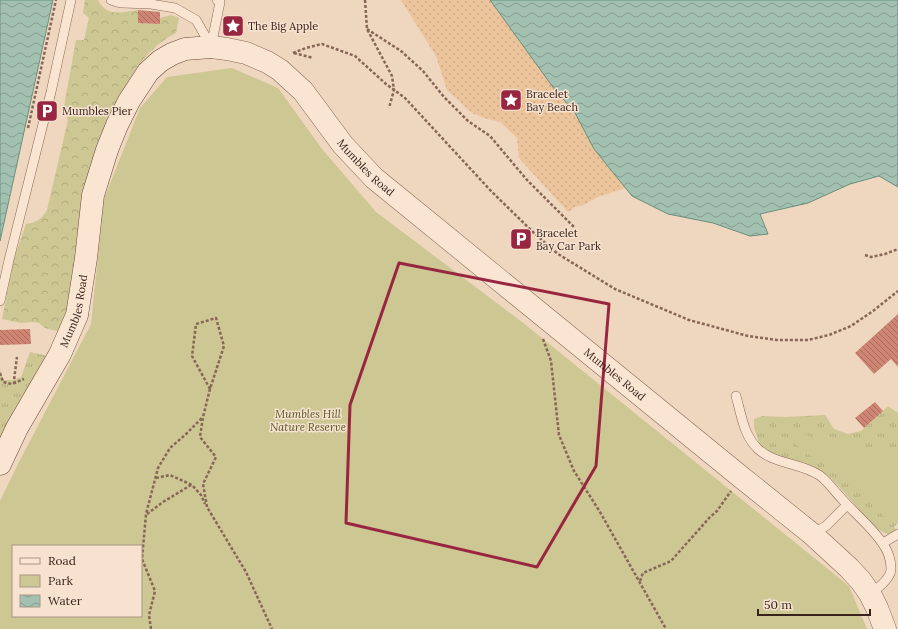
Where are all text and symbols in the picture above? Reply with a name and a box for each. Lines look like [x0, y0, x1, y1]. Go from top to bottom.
place icon: The Big Apple [220, 13, 246, 39]
place label: The Big Apple [248, 19, 318, 33]
place icon: Bracelet Bay Beach [498, 87, 524, 113]
place label: Bracelet Bay Beach [526, 87, 578, 114]
parking icon: Mumbles Pier [34, 98, 60, 124]
place label: Mumbles Pier [62, 104, 133, 118]
street label: Mumbles Road [334, 136, 398, 199]
parking icon: Bracelet Bay Car Park [508, 226, 534, 252]
place label: Bracelet Bay Car Park [536, 226, 601, 253]
street label: Mumbles Road [57, 273, 90, 350]
street label: Mumbles Road [581, 345, 649, 404]
park label: Mumbles Hill Nature Reserve [270, 407, 346, 434]
legend [12, 545, 142, 617]
text: Road [48, 553, 76, 568]
text: Park [48, 573, 74, 588]
scale bar [758, 591, 870, 617]
text: Water [48, 593, 83, 608]
text: 50 m [764, 597, 792, 612]

